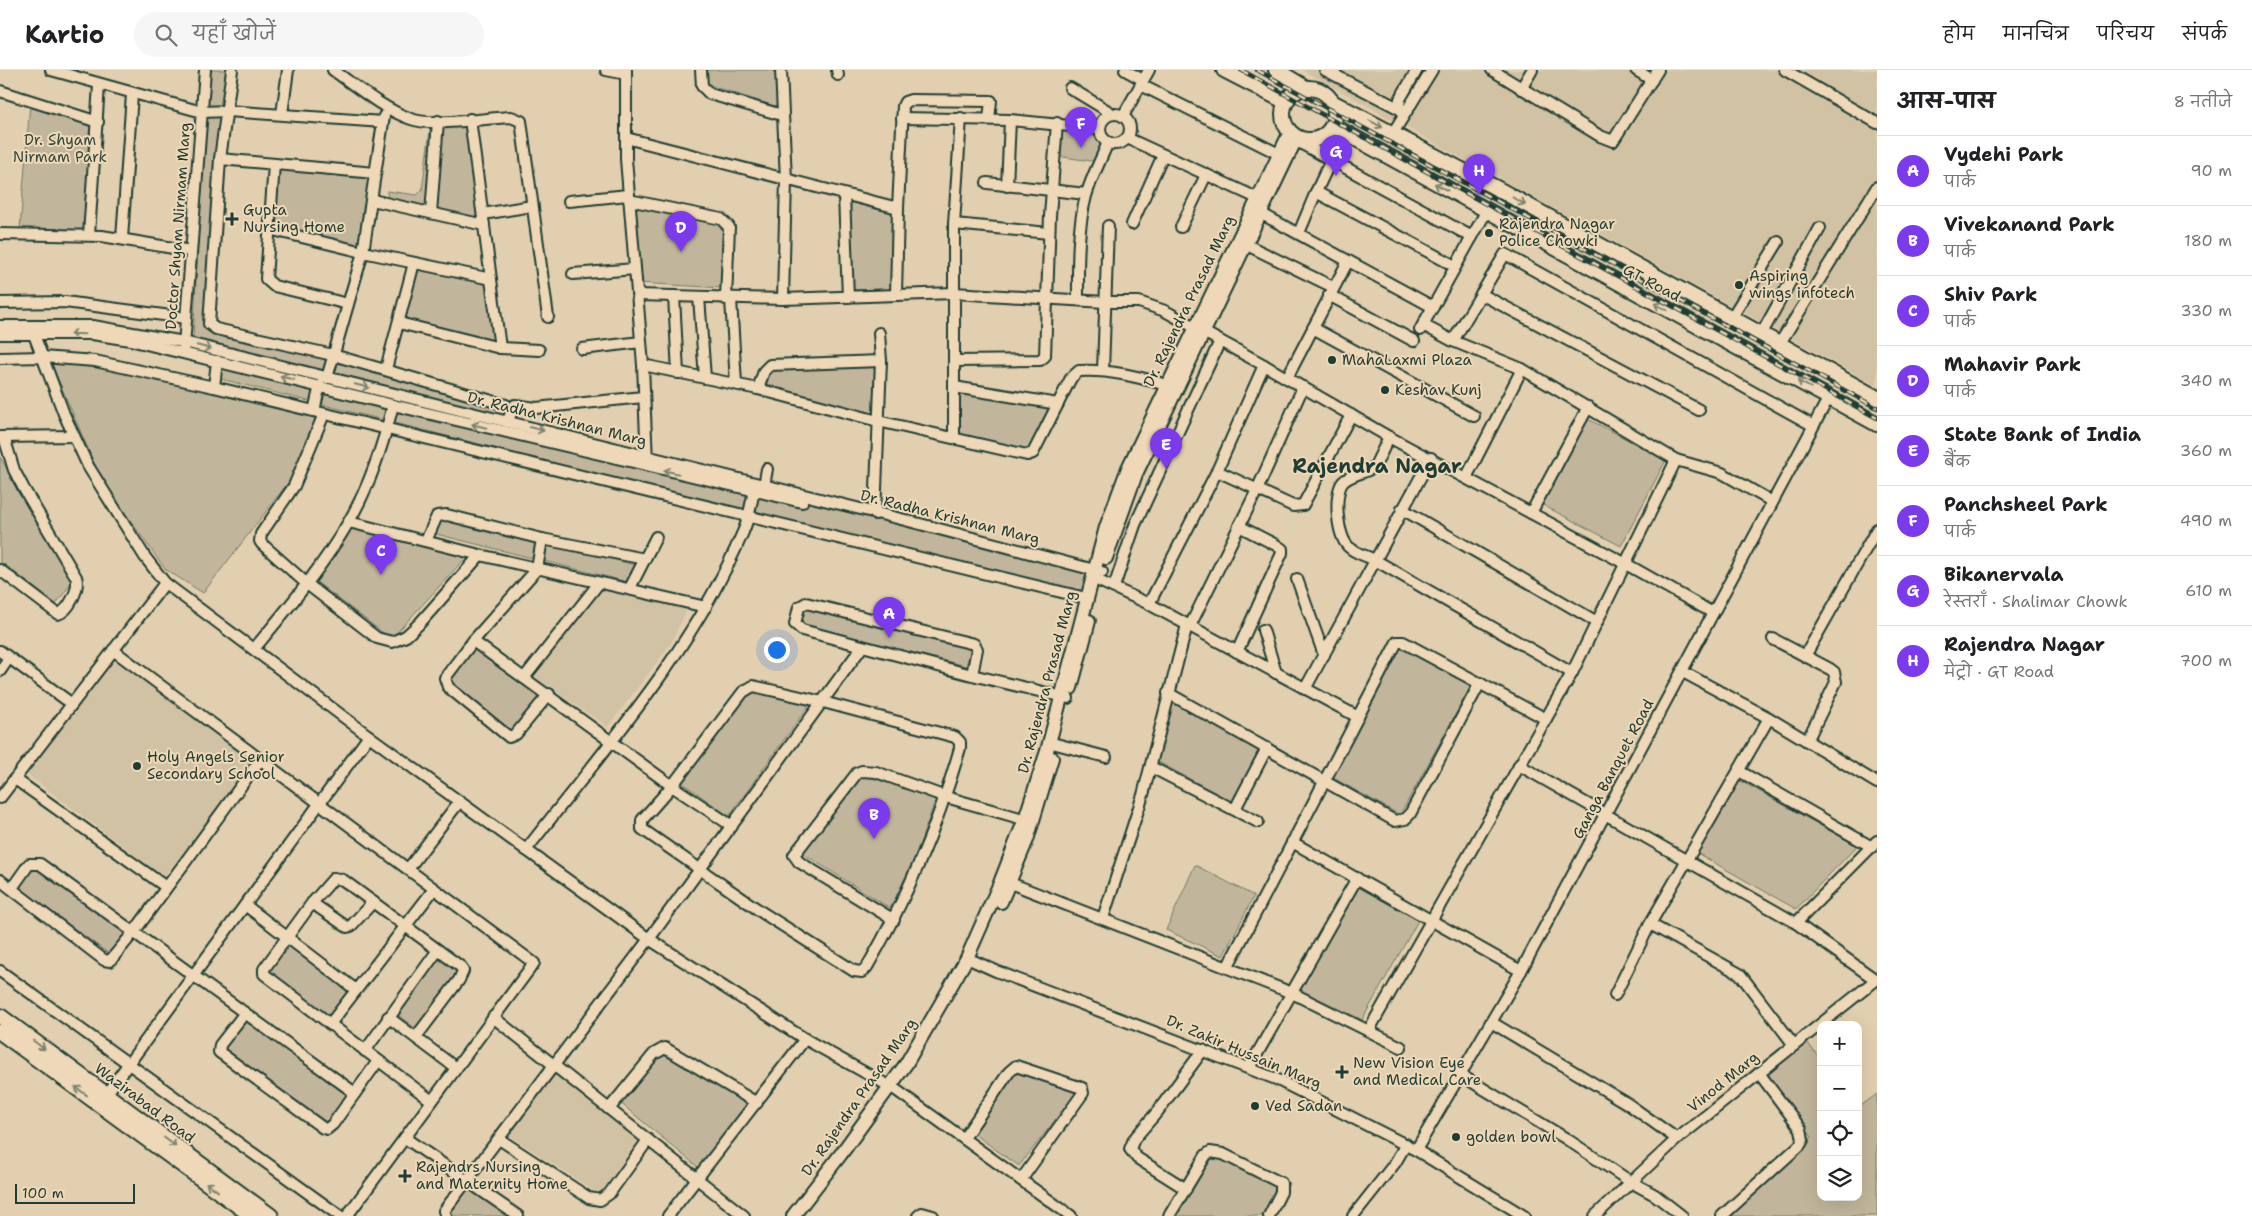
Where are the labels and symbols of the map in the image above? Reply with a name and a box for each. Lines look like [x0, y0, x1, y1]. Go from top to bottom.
pin: F [1065, 107, 1097, 148]
one-way arrow [1368, 119, 1383, 129]
street label: Doctor Shyam Nirmam Marg [161, 122, 195, 330]
park label: Dr. Shyam Nirmam Park [13, 130, 107, 167]
pin: G [1320, 135, 1352, 176]
pin: H [1463, 154, 1495, 195]
one-way arrow [1434, 182, 1449, 191]
one-way arrow [1511, 196, 1526, 206]
place label: Gupta Nursing Home [243, 200, 345, 237]
pin: D [665, 211, 697, 252]
marker: Gupta Nursing Home [225, 212, 239, 226]
street label: Dr. Rajendra Prasad Marg [1139, 212, 1239, 390]
place label: Rajendra Nagar Police Chowki [1499, 214, 1615, 251]
marker: Rajendra Nagar Police Chowki [1483, 227, 1495, 239]
street label: GT Road [1620, 259, 1685, 307]
place label: Aspiring wings infotech [1749, 266, 1855, 303]
marker: Aspiring wings infotech [1733, 279, 1745, 291]
one-way arrow [1654, 301, 1668, 311]
one-way arrow [70, 329, 86, 338]
one-way arrow [196, 342, 212, 352]
place label: MahaLaxmi Plaza [1342, 350, 1473, 370]
marker: MahaLaxmi Plaza [1326, 354, 1338, 366]
one-way arrow [280, 373, 296, 382]
one-way arrow [1796, 379, 1811, 389]
place label: Keshav Kunj [1395, 380, 1481, 400]
one-way arrow [353, 382, 369, 392]
marker: Keshav Kunj [1379, 384, 1391, 396]
street label: Dr. Radha Krishnan Marg [465, 387, 649, 451]
one-way arrow [471, 421, 487, 430]
one-way arrow [528, 425, 544, 434]
pin: E [1150, 428, 1182, 469]
district label: Rajendra Nagar [1292, 453, 1462, 479]
one-way arrow [664, 467, 680, 476]
street label: Dr. Radha Krishnan Marg [858, 485, 1042, 549]
pin: C [365, 534, 397, 575]
street label: Dr. Rajendra Prasad Marg [1013, 588, 1081, 776]
pin: A [873, 597, 905, 638]
your location [764, 637, 790, 663]
street label: Ganga Banquet Road [1568, 695, 1659, 842]
place label: Holy Angels Senior Secondary School [147, 747, 285, 784]
marker: Holy Angels Senior Secondary School [131, 760, 143, 772]
pin: B [858, 798, 890, 839]
street label: Dr. Zakir Hussain Marg [1163, 1010, 1325, 1094]
street label: Dr. Rajendra Prasad Marg [797, 1014, 921, 1180]
one-way arrow [32, 1040, 46, 1050]
street label: Vinod Marg [1683, 1047, 1763, 1117]
place label: New Vision Eye and Medical Care [1353, 1053, 1481, 1090]
street label: Wazirabad Road [91, 1059, 200, 1148]
marker: New Vision Eye and Medical Care [1335, 1065, 1349, 1079]
one-way arrow [74, 1086, 88, 1096]
place label: Ved Sadan [1265, 1096, 1342, 1116]
marker: Ved Sadan [1249, 1100, 1261, 1112]
place label: golden bowl [1466, 1127, 1556, 1147]
marker: golden bowl [1450, 1131, 1462, 1143]
one-way arrow [163, 1136, 176, 1147]
place label: Rajendrs Nursing and Maternity Home [416, 1157, 568, 1194]
marker: Rajendrs Nursing and Maternity Home [398, 1169, 412, 1183]
scale bar [15, 1181, 135, 1204]
one-way arrow [205, 1182, 219, 1192]

